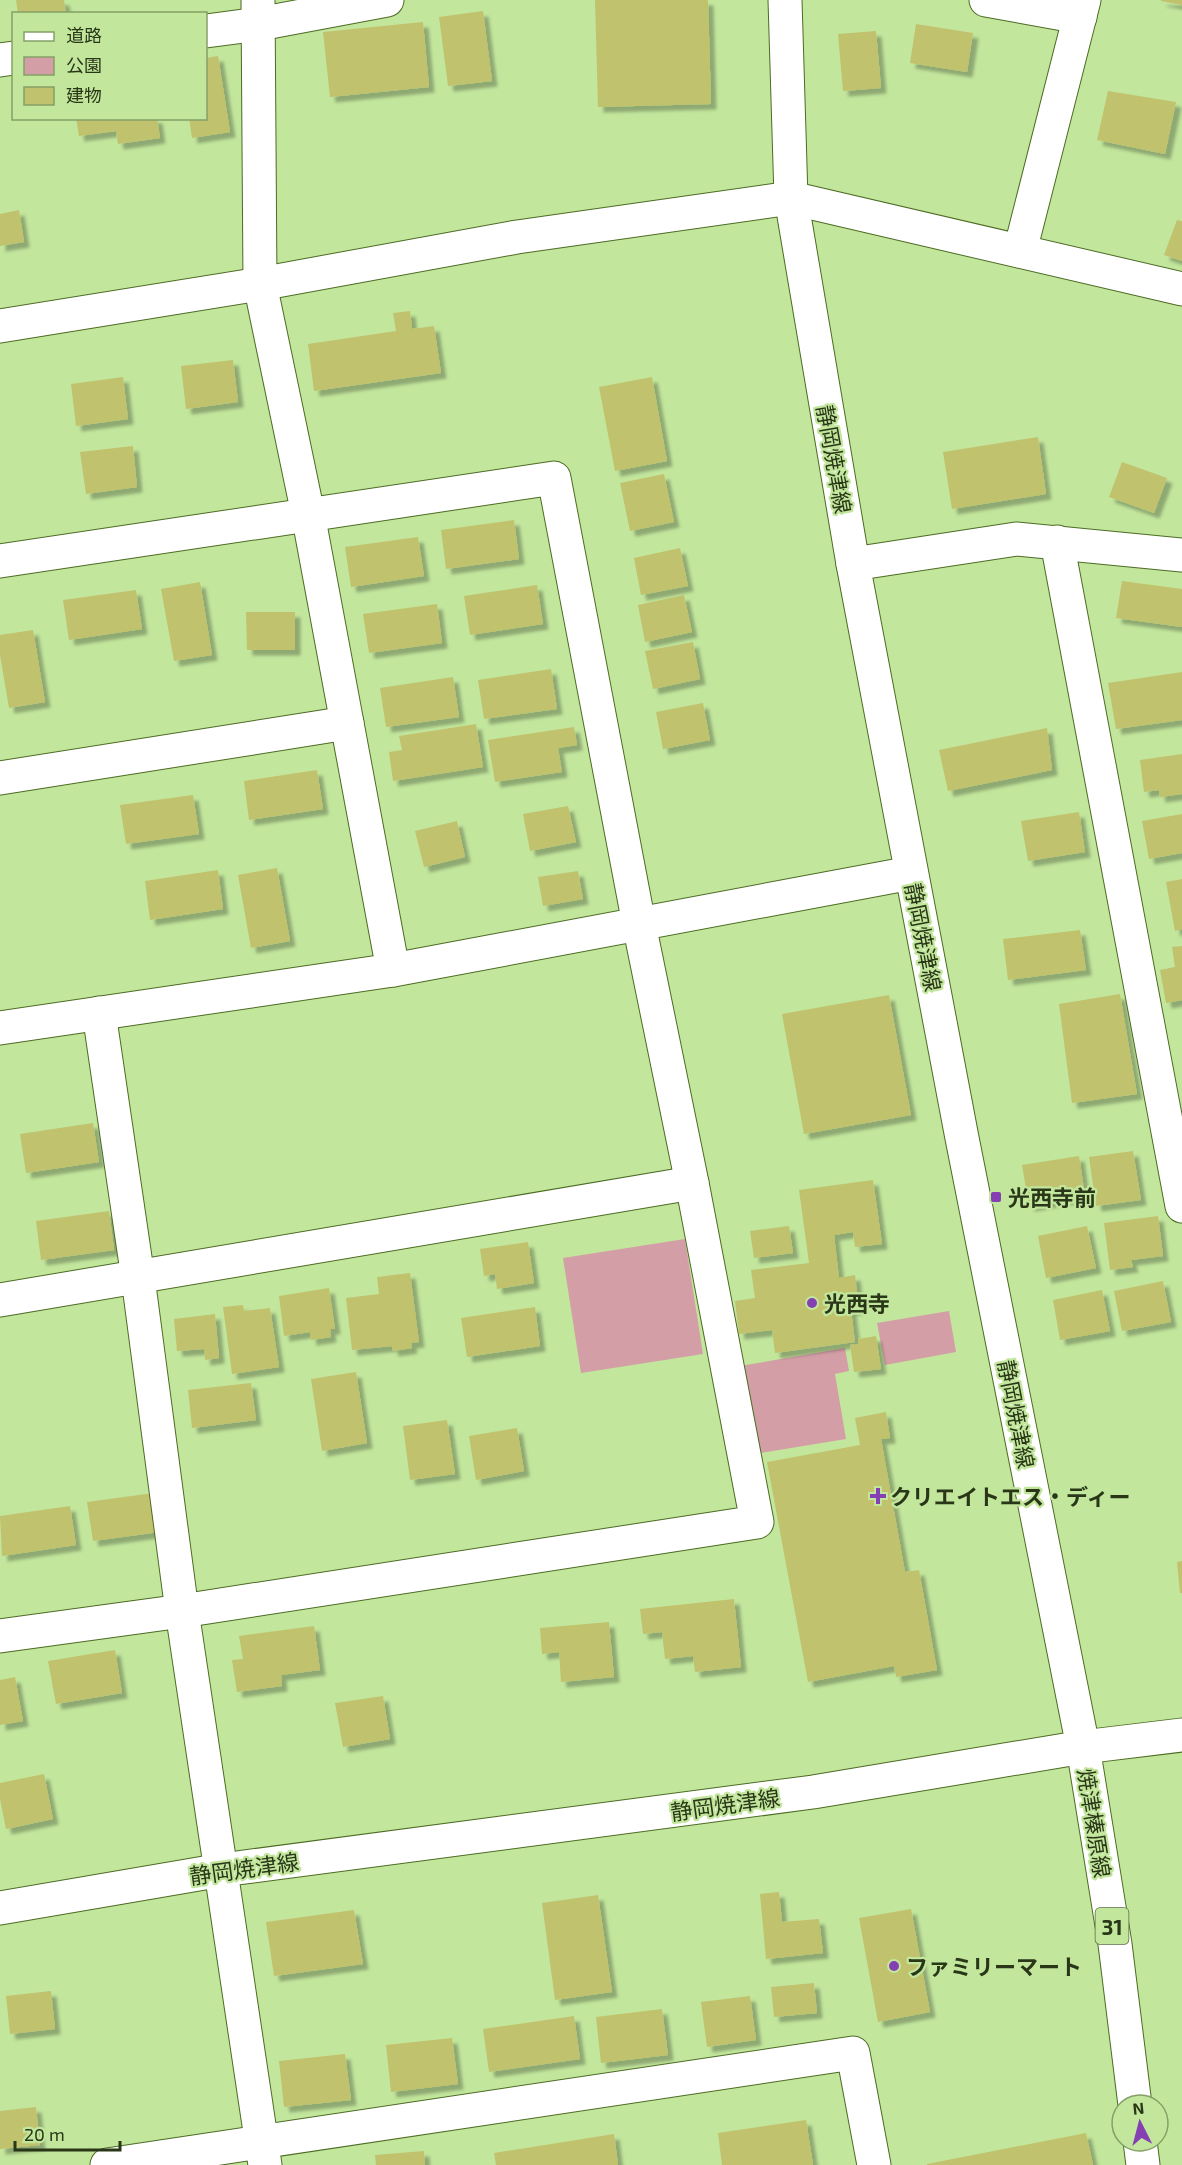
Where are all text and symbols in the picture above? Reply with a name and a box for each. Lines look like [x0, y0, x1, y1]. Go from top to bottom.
legend [12, 12, 207, 120]
text: 道路 [66, 24, 102, 46]
text: 公園 [66, 54, 102, 76]
text: 建物 [66, 84, 102, 106]
street label: 静岡焼津線 [813, 403, 857, 515]
street label: 静岡焼津線 [901, 881, 947, 993]
place label: 光西寺前 [1008, 1184, 1096, 1210]
marker: 光西寺前 [989, 1190, 1003, 1204]
place label: 光西寺 [824, 1290, 890, 1316]
marker: 光西寺 [805, 1296, 819, 1310]
street label: 静岡焼津線 [994, 1358, 1040, 1470]
place label: クリエイトエス・ディー [890, 1483, 1130, 1509]
marker: クリエイトエス・ディー [871, 1489, 885, 1503]
street label: 焼津榛原線 [1074, 1767, 1116, 1879]
street label: 静岡焼津線 [669, 1783, 781, 1825]
street label: 静岡焼津線 [188, 1847, 300, 1889]
road number: 31 [1096, 1908, 1128, 1944]
place label: ファミリーマート [906, 1953, 1082, 1979]
marker: ファミリーマート [887, 1959, 901, 1973]
north arrow [1110, 2093, 1170, 2153]
text: N [1132, 2098, 1145, 2118]
scale bar [15, 2114, 120, 2152]
text: 20 m [24, 2123, 65, 2145]

